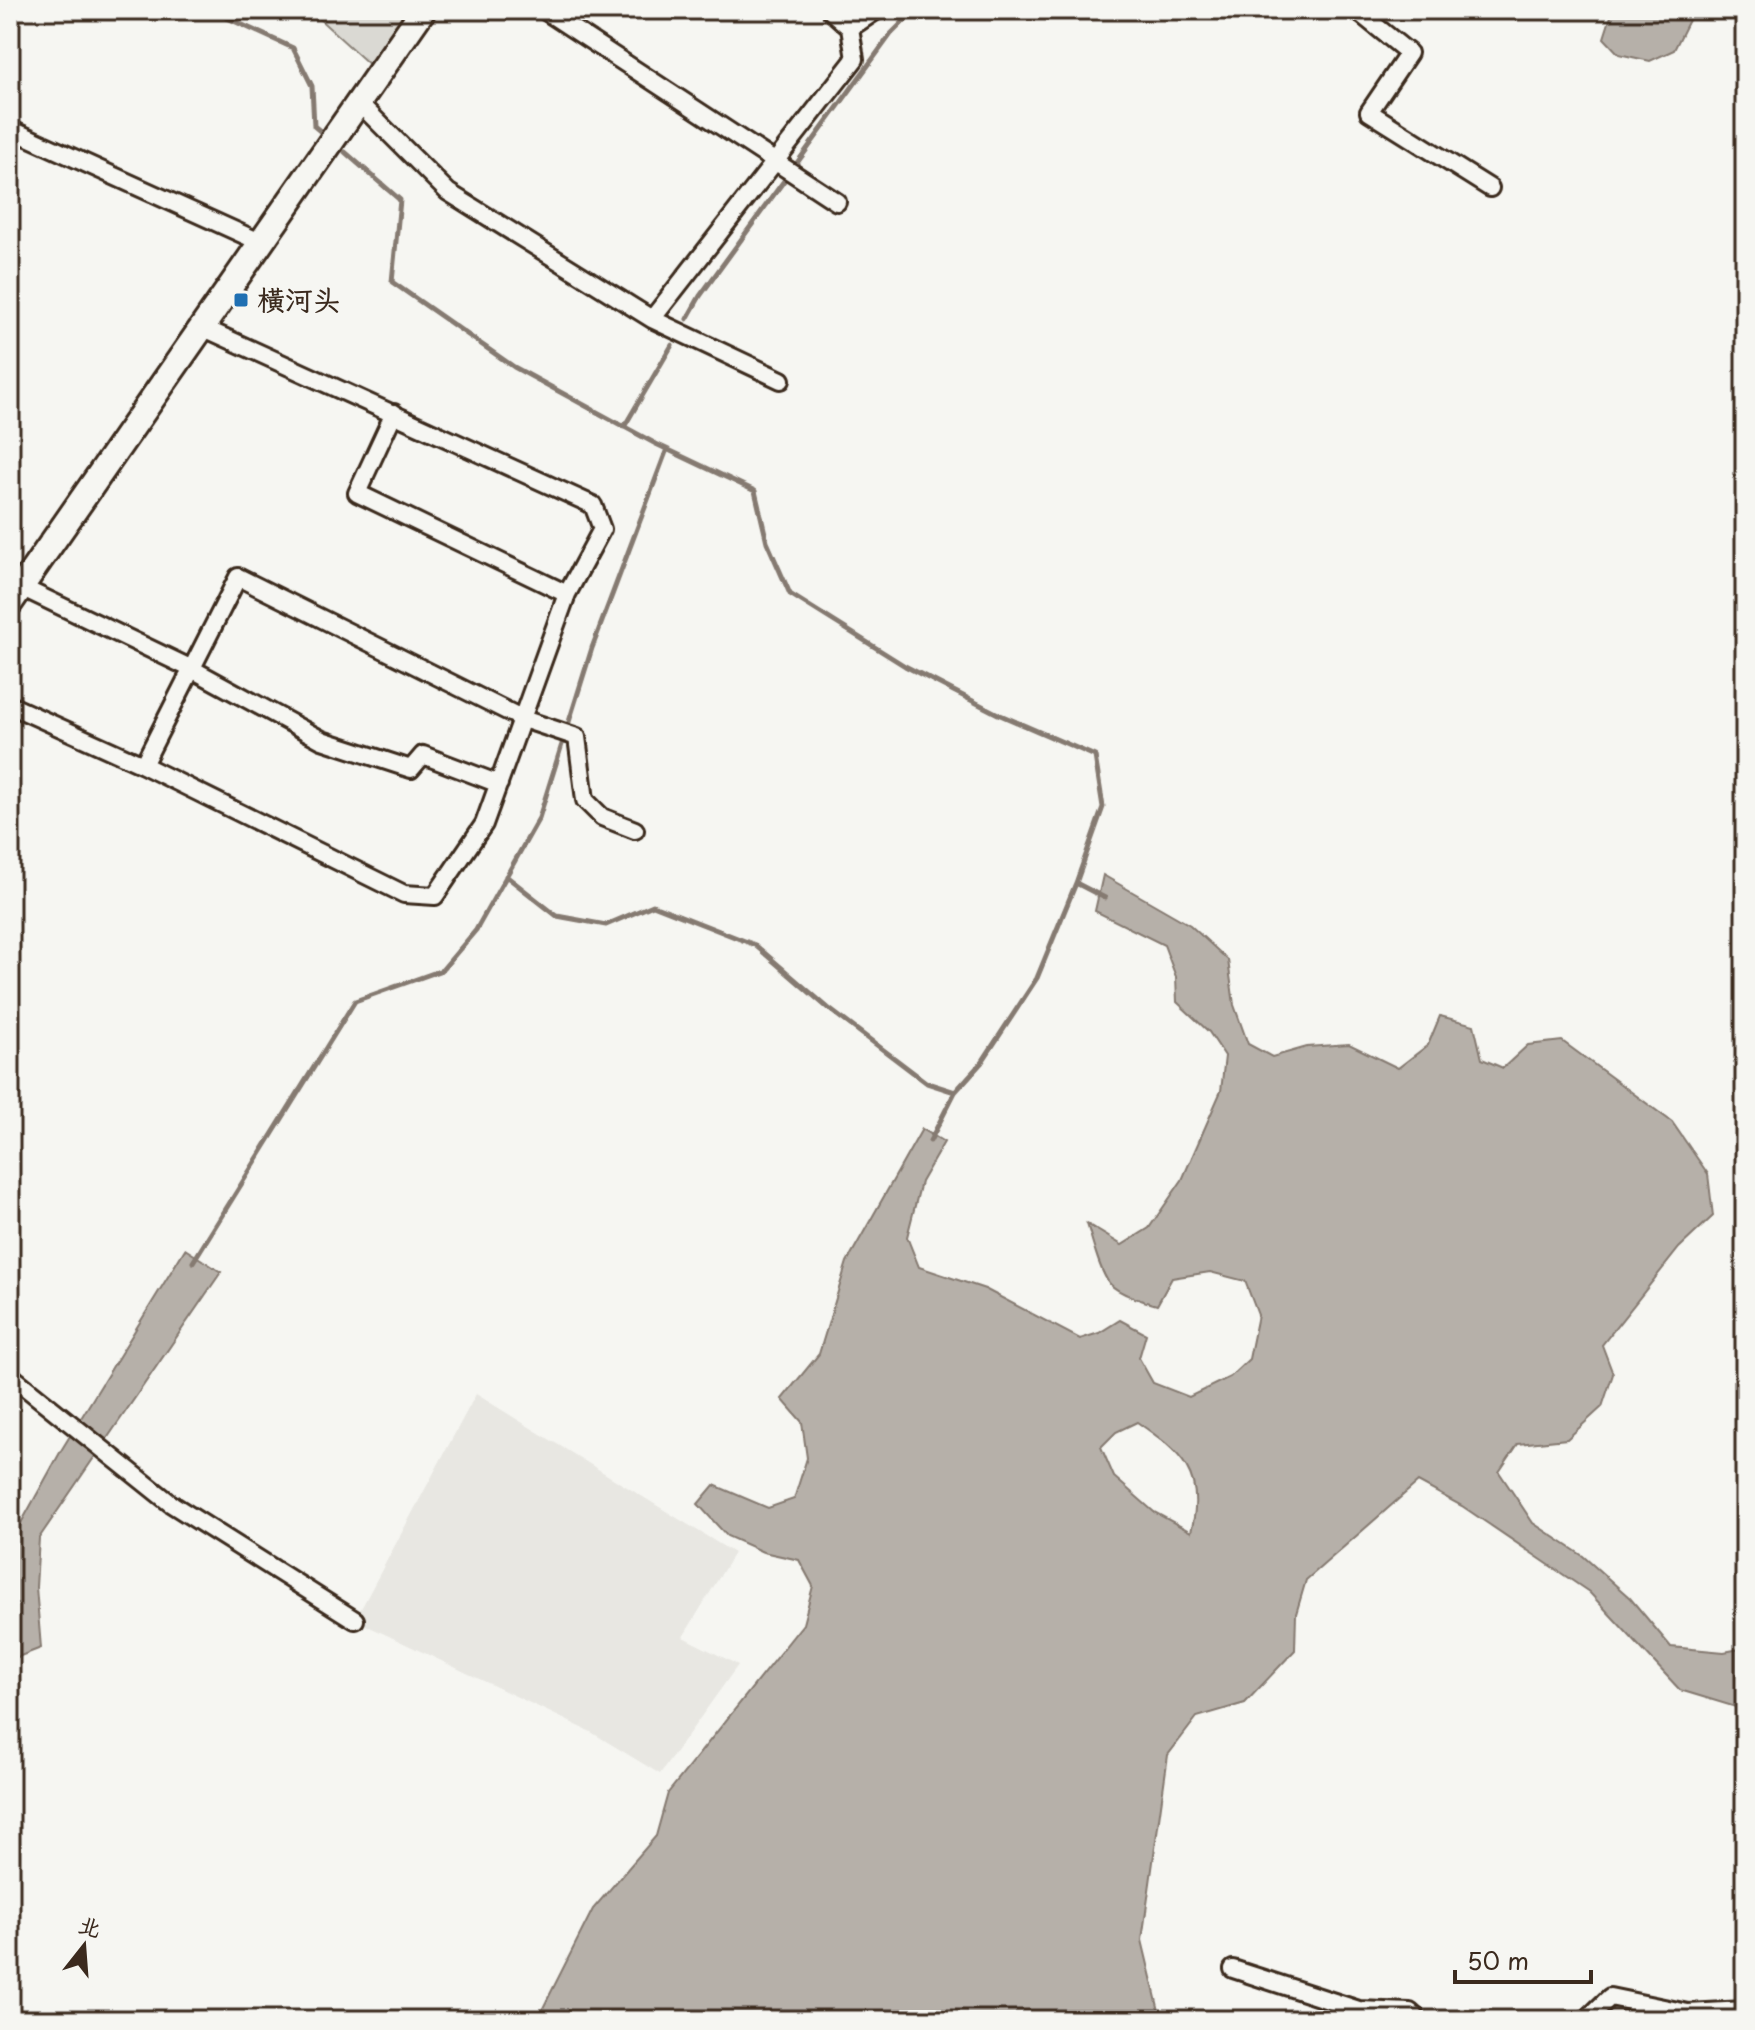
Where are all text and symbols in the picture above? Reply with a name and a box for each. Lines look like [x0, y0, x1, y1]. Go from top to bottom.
place label: 横河头 [257, 277, 341, 320]
marker: 横河头 [232, 291, 250, 309]
north arrow [44, 1906, 124, 1986]
text: 北 [75, 1906, 106, 1944]
scale bar [1455, 1934, 1591, 1984]
text: 50 m [1467, 1942, 1529, 1978]

